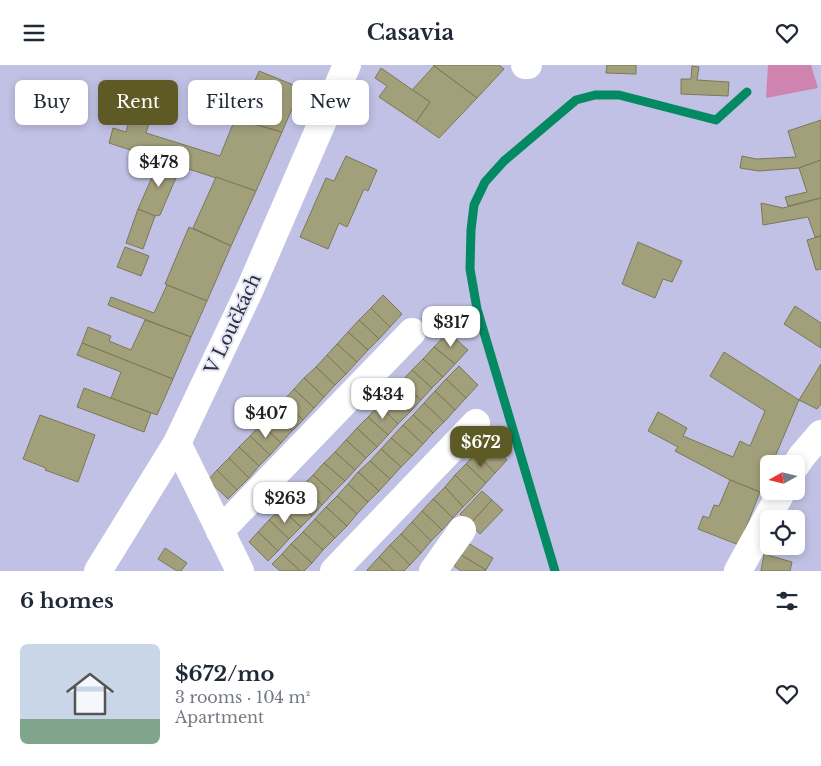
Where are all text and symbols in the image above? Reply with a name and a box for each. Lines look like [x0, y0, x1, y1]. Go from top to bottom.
icon: menu [20, 19, 48, 47]
text: Casavia [367, 19, 454, 46]
icon: heart [773, 19, 801, 47]
chip: Buy [15, 80, 88, 125]
chip: Rent [98, 80, 178, 125]
chip: Filters [188, 80, 282, 125]
chip: New [292, 80, 369, 125]
pin: $478 [129, 145, 189, 188]
text: $478 [139, 152, 179, 172]
street label: V Loučkách [200, 270, 266, 379]
pin: $317 [421, 305, 481, 348]
text: $317 [433, 312, 469, 332]
pin: $434 [353, 377, 413, 420]
text: $434 [362, 384, 404, 404]
pin: $407 [236, 397, 296, 439]
text: $407 [245, 403, 287, 423]
pin: $672 [451, 425, 511, 468]
text: $672 [461, 432, 501, 452]
north arrow [760, 455, 805, 500]
map controls [760, 455, 805, 555]
pin: $263 [255, 481, 315, 524]
text: $263 [264, 488, 306, 508]
button: locate [760, 510, 805, 555]
icon: filters [773, 587, 801, 615]
text: 6 homes [20, 588, 114, 614]
text: $672/mo [175, 661, 274, 687]
icon: home [60, 664, 120, 724]
icon: heart [773, 680, 801, 708]
text: 3 rooms · 104 m² [175, 687, 310, 707]
text: Apartment [175, 707, 264, 727]

